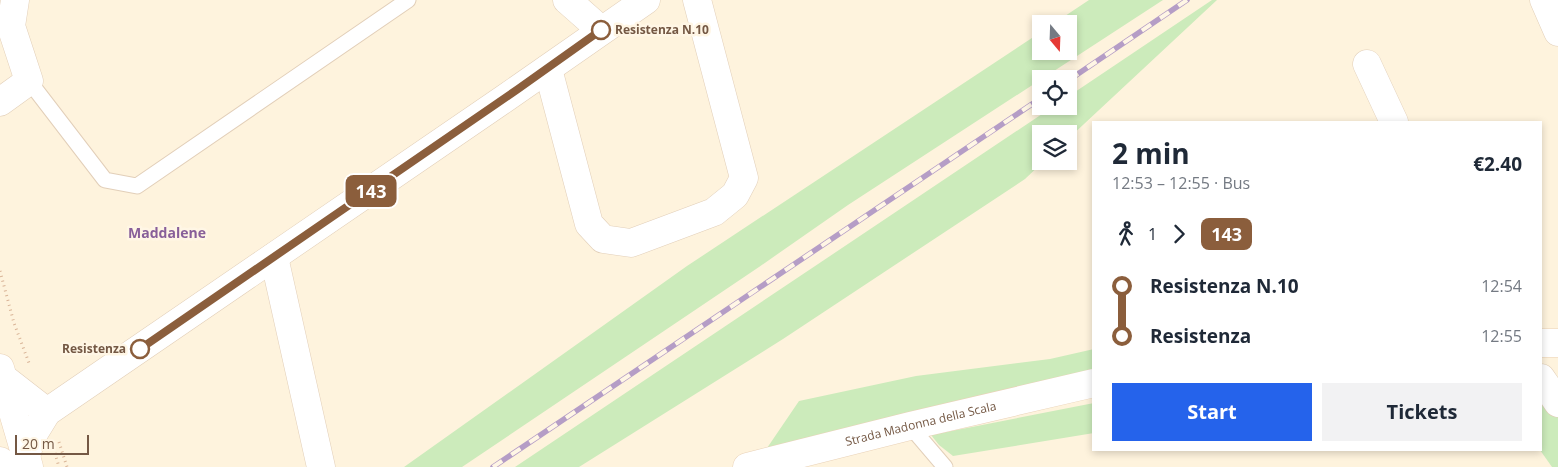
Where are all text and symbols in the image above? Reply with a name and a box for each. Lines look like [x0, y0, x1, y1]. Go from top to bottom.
north arrow [1032, 15, 1078, 60]
map controls [1032, 15, 1077, 170]
marker: Resistenza N.10 [591, 20, 611, 40]
place label: Resistenza N.10 [615, 21, 709, 38]
button: locate [1032, 70, 1077, 115]
button: layers [1032, 125, 1077, 170]
text: 2 min [1112, 134, 1190, 172]
text: €2.40 [1473, 151, 1522, 177]
text: 12:53 – 12:55 · Bus [1112, 172, 1250, 194]
line badge: 143 [342, 175, 400, 207]
text: 143 [356, 179, 386, 203]
icon: walk [1112, 220, 1140, 248]
icon: forward [1165, 220, 1193, 248]
text: 143 [1211, 222, 1242, 246]
district label: Maddalene [128, 223, 206, 242]
text: 1 [1148, 223, 1157, 245]
text: Resistenza N.10 [1150, 273, 1299, 299]
text: 12:54 [1481, 275, 1522, 297]
text: Resistenza [1150, 323, 1251, 349]
text: 12:55 [1481, 325, 1522, 347]
marker: Resistenza [130, 339, 150, 359]
place label: Resistenza [62, 340, 126, 357]
button: Start [1112, 383, 1312, 441]
button: Tickets [1322, 383, 1522, 441]
street label: Strada Madonna della Scala [843, 397, 998, 450]
scale bar [15, 432, 89, 455]
text: 20 m [22, 434, 55, 453]

